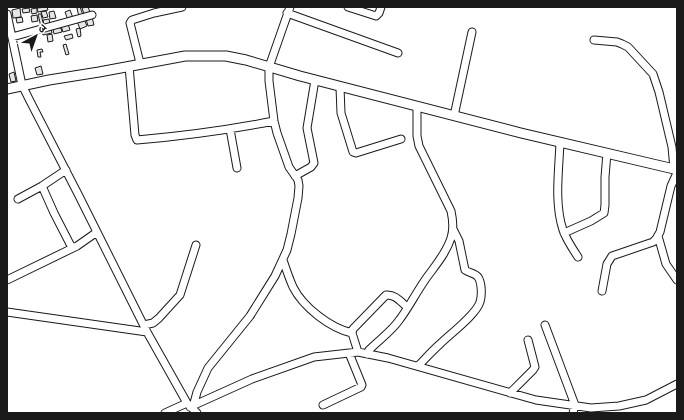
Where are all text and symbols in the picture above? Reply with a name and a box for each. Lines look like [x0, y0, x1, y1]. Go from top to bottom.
north arrow [16, 16, 56, 56]
text: उ [35, 21, 50, 37]

